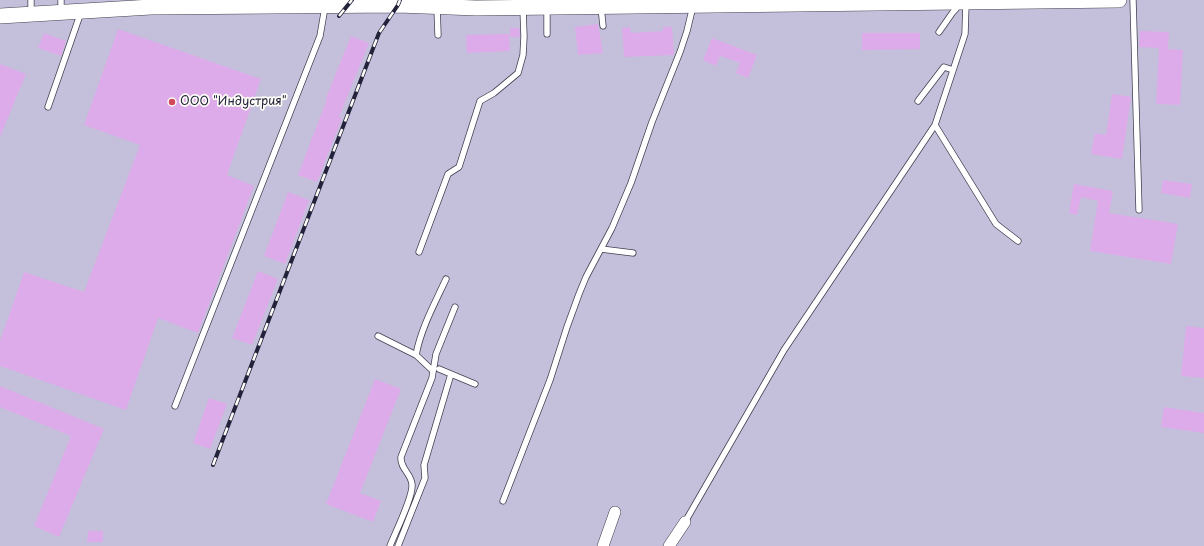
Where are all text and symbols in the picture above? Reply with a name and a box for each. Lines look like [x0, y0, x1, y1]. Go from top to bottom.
place label: ООО "Индустрия" [180, 95, 287, 109]
marker: ООО "Индустрия" [167, 97, 177, 107]

